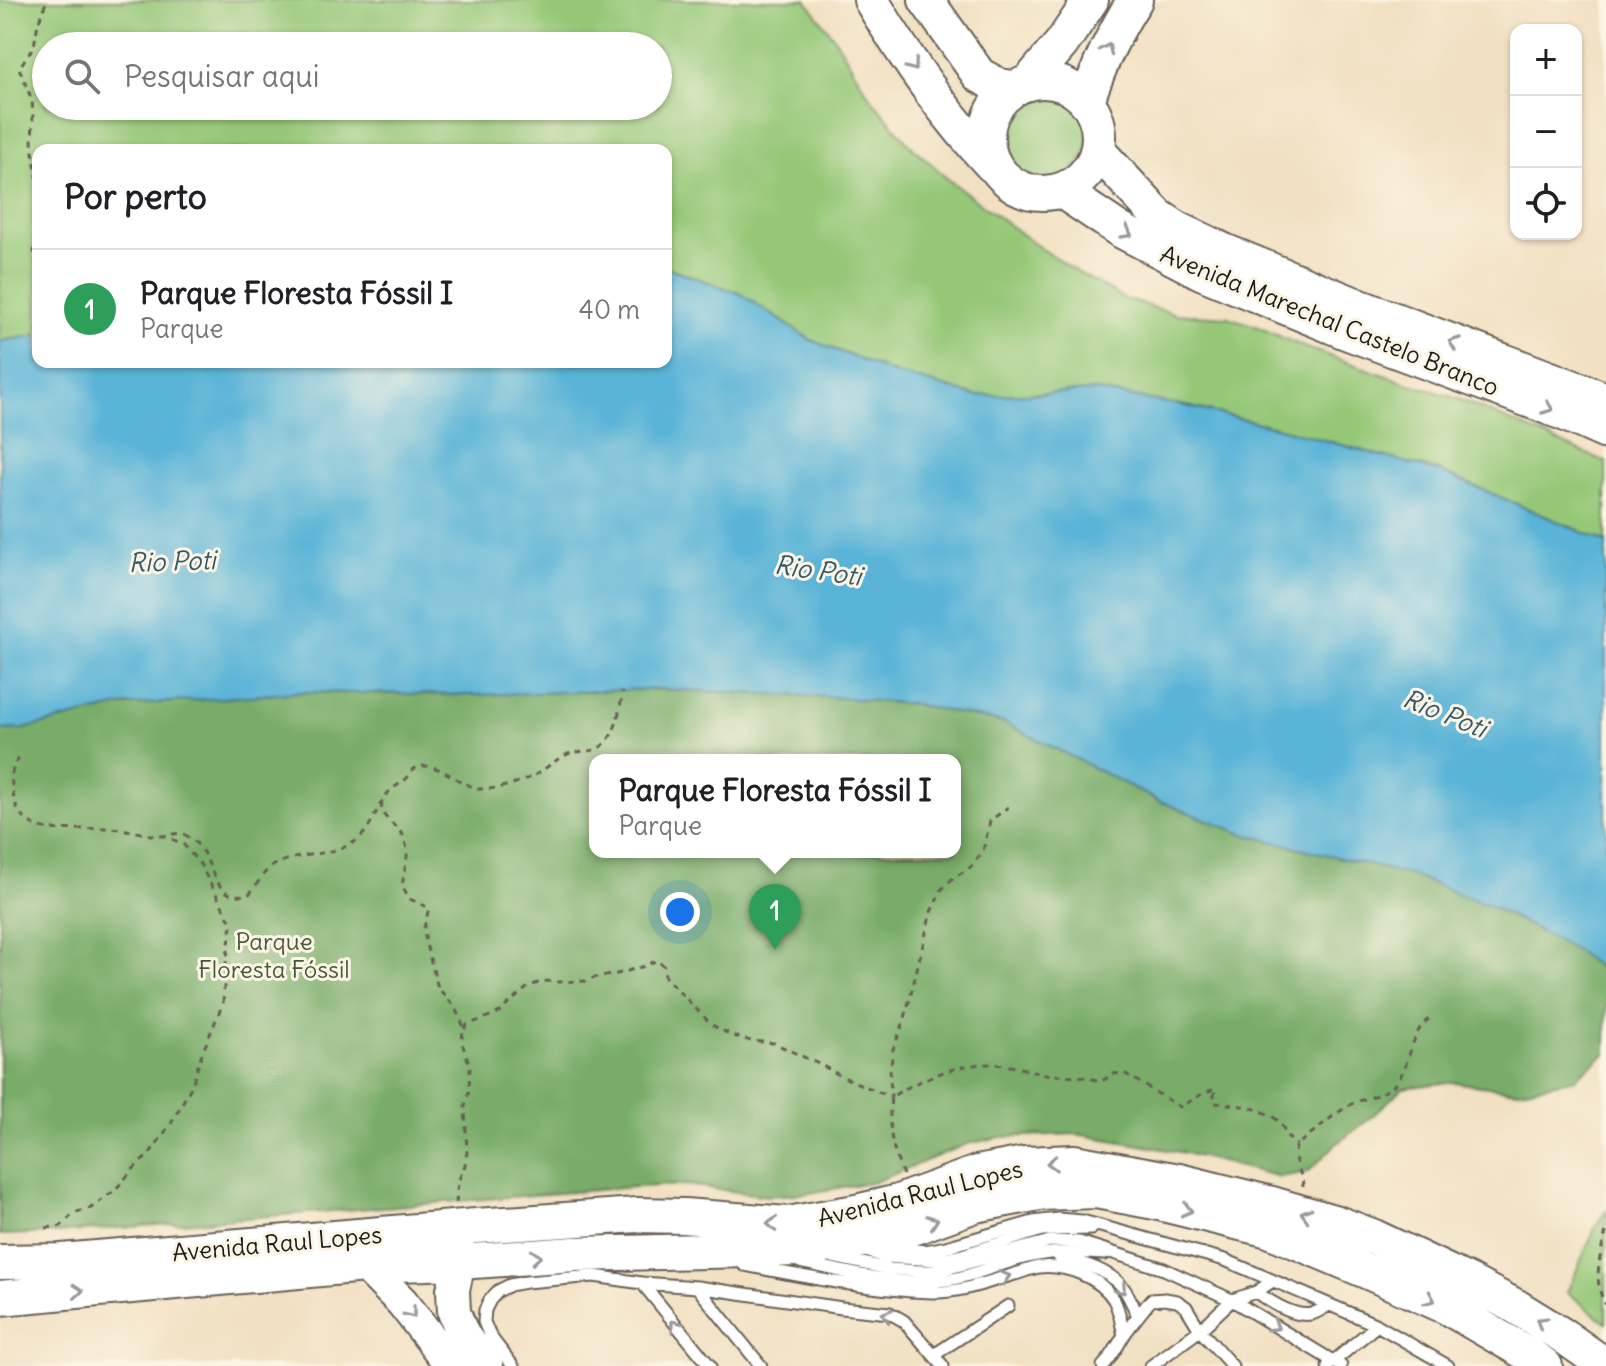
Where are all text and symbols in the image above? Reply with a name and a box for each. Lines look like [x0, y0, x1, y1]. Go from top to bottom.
map controls [1510, 24, 1582, 240]
button: + [1510, 24, 1582, 96]
search box [32, 32, 672, 120]
one-way arrow [1097, 42, 1113, 57]
icon: search [60, 54, 104, 98]
text: Pesquisar aqui [124, 57, 320, 95]
one-way arrow [903, 57, 918, 71]
button: − [1510, 96, 1582, 168]
button: locate [1510, 168, 1582, 240]
text: Por perto [64, 175, 207, 218]
one-way arrow [1119, 224, 1133, 239]
street label: Avenida Marechal Castelo Branco [1156, 238, 1504, 402]
text: Parque Floresta Fóssil I [140, 274, 453, 312]
text: 1 [85, 293, 95, 326]
text: 40 m [579, 293, 640, 326]
text: Parque [140, 312, 224, 345]
one-way arrow [1448, 336, 1462, 353]
one-way arrow [1540, 398, 1554, 414]
water label: Rio Poti [128, 543, 219, 579]
water label: Rio Poti [772, 548, 867, 593]
water label: Rio Poti [1398, 681, 1495, 746]
popup [589, 754, 961, 858]
text: Parque Floresta Fóssil I [618, 771, 932, 809]
text: Parque [618, 809, 702, 842]
pin: 1 [749, 884, 801, 950]
your location [660, 892, 700, 932]
park label: Parque Floresta Fóssil [198, 926, 350, 984]
street label: Avenida Raul Lopes [814, 1153, 1026, 1233]
one-way arrow [1045, 1154, 1058, 1171]
one-way arrow [1179, 1201, 1193, 1218]
one-way arrow [1299, 1207, 1313, 1223]
one-way arrow [925, 1214, 939, 1230]
one-way arrow [765, 1215, 778, 1232]
street label: Avenida Raul Lopes [171, 1219, 383, 1267]
one-way arrow [530, 1249, 543, 1266]
one-way arrow [998, 1270, 1012, 1286]
one-way arrow [1111, 1279, 1126, 1294]
one-way arrow [72, 1283, 85, 1300]
one-way arrow [1422, 1290, 1437, 1306]
one-way arrow [402, 1304, 416, 1319]
one-way arrow [881, 1307, 894, 1324]
one-way arrow [1265, 1316, 1280, 1332]
one-way arrow [1535, 1317, 1550, 1332]
one-way arrow [670, 1320, 685, 1334]

